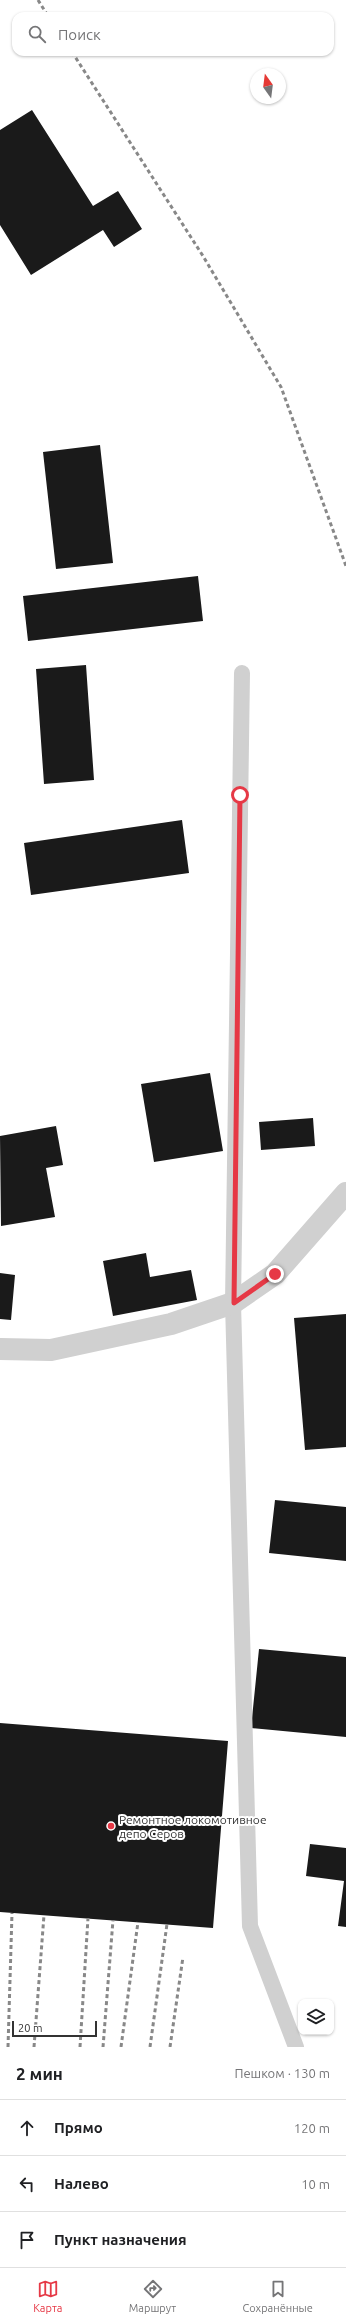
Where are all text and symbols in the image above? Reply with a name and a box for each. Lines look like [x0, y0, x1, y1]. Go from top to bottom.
search box [12, 12, 334, 56]
icon: search [26, 23, 48, 45]
text: Поиск [58, 26, 101, 43]
north arrow [250, 68, 286, 104]
route start [231, 786, 249, 804]
route end [266, 1265, 284, 1283]
place label: Ремонтное локомотивное депо Серов [119, 1813, 267, 1840]
marker: Ремонтное локомотивное депо Серов [106, 1821, 116, 1831]
map controls [298, 1999, 334, 2035]
button: layers [298, 1999, 334, 2035]
scale bar [12, 2019, 97, 2038]
text: 20 m [18, 2022, 42, 2034]
text: 2 мин [16, 2064, 63, 2083]
text: Пешком · 130 m [234, 2066, 330, 2080]
icon: ahead [16, 2117, 38, 2139]
text: Прямо [54, 2119, 103, 2136]
text: 120 m [294, 2121, 330, 2135]
icon: left [16, 2173, 38, 2195]
text: Налево [54, 2175, 109, 2192]
text: 10 m [301, 2177, 330, 2191]
icon: arrive [16, 2229, 38, 2251]
text: Пункт назначения [54, 2231, 187, 2248]
tab: Карта [33, 2278, 62, 2314]
tab: Маршрут [129, 2278, 176, 2314]
tab: Сохранённые [243, 2278, 313, 2314]

